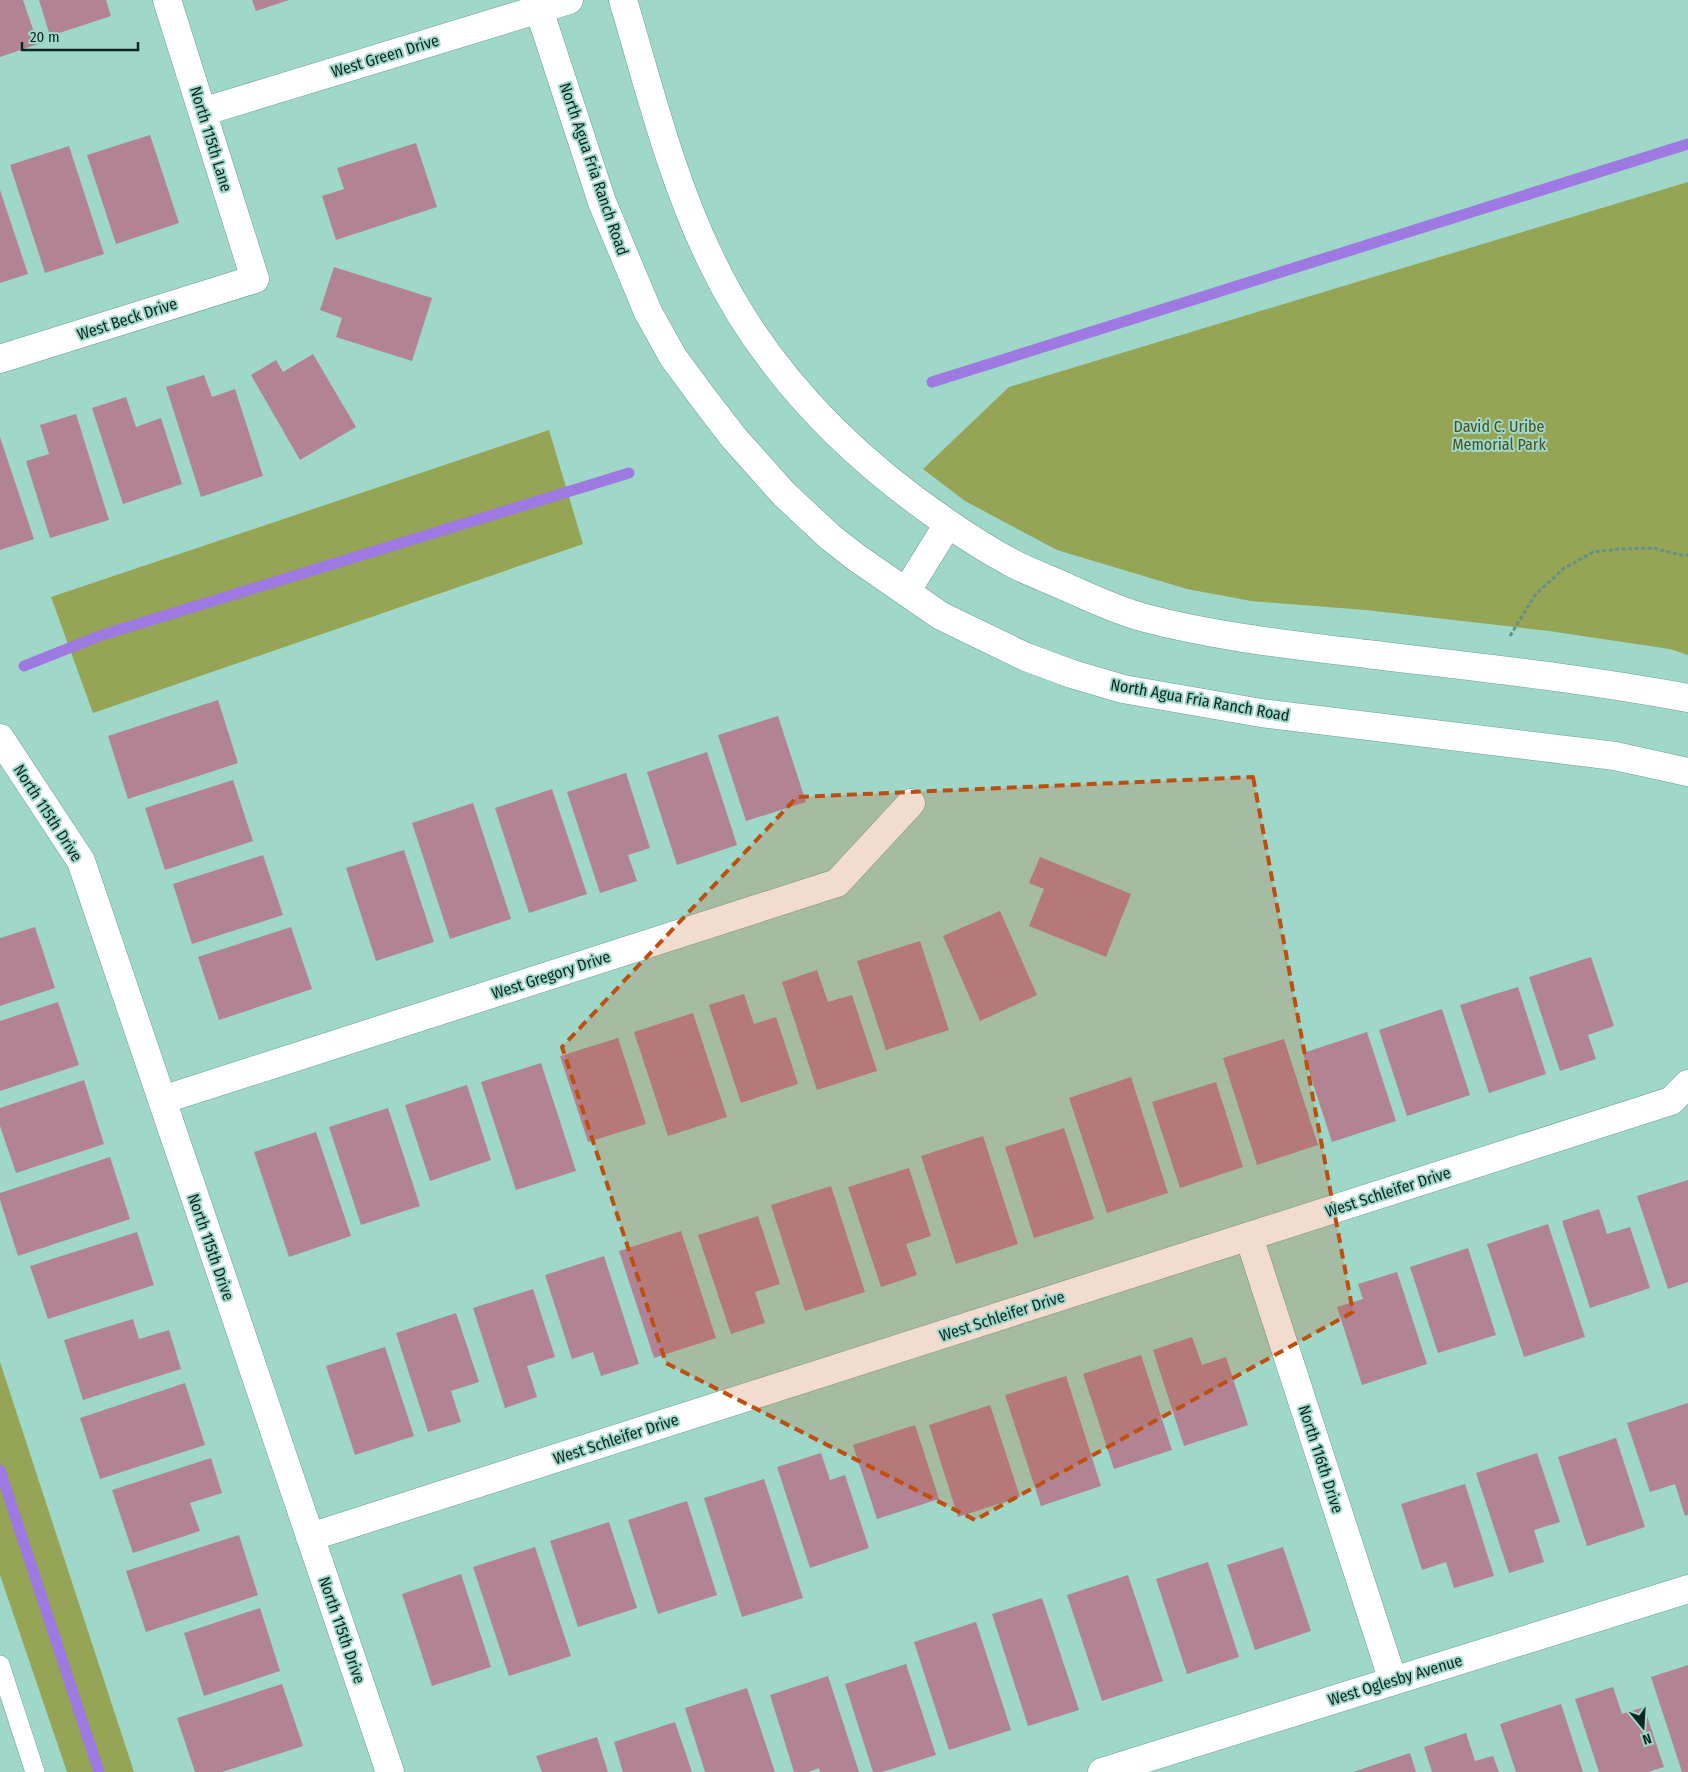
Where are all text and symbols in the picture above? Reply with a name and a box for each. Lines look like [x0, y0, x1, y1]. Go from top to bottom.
scale bar [22, 20, 139, 52]
text: 20 m [30, 28, 60, 46]
street label: West Green Drive [329, 31, 441, 81]
street label: North Agua Fria Ranch Road [555, 80, 633, 258]
street label: North 115th Lane [186, 84, 236, 194]
street label: West Beck Drive [75, 294, 180, 344]
park label: David C. Uribe Memorial Park [1452, 417, 1546, 454]
street label: North Agua Fria Ranch Road [1109, 675, 1291, 725]
street label: North 115th Drive [10, 761, 86, 865]
street label: West Gregory Drive [489, 947, 613, 1003]
street label: West Schleifer Drive [1323, 1163, 1453, 1221]
street label: North 115th Drive [184, 1191, 238, 1303]
street label: West Schleifer Drive [937, 1287, 1067, 1345]
street label: North 116th Drive [1295, 1403, 1347, 1516]
street label: West Schleifer Drive [551, 1410, 681, 1468]
street label: North 115th Drive [315, 1574, 369, 1686]
street label: West Oglesby Avenue [1326, 1651, 1465, 1709]
north arrow [1618, 1702, 1668, 1752]
text: N [1640, 1730, 1653, 1748]

